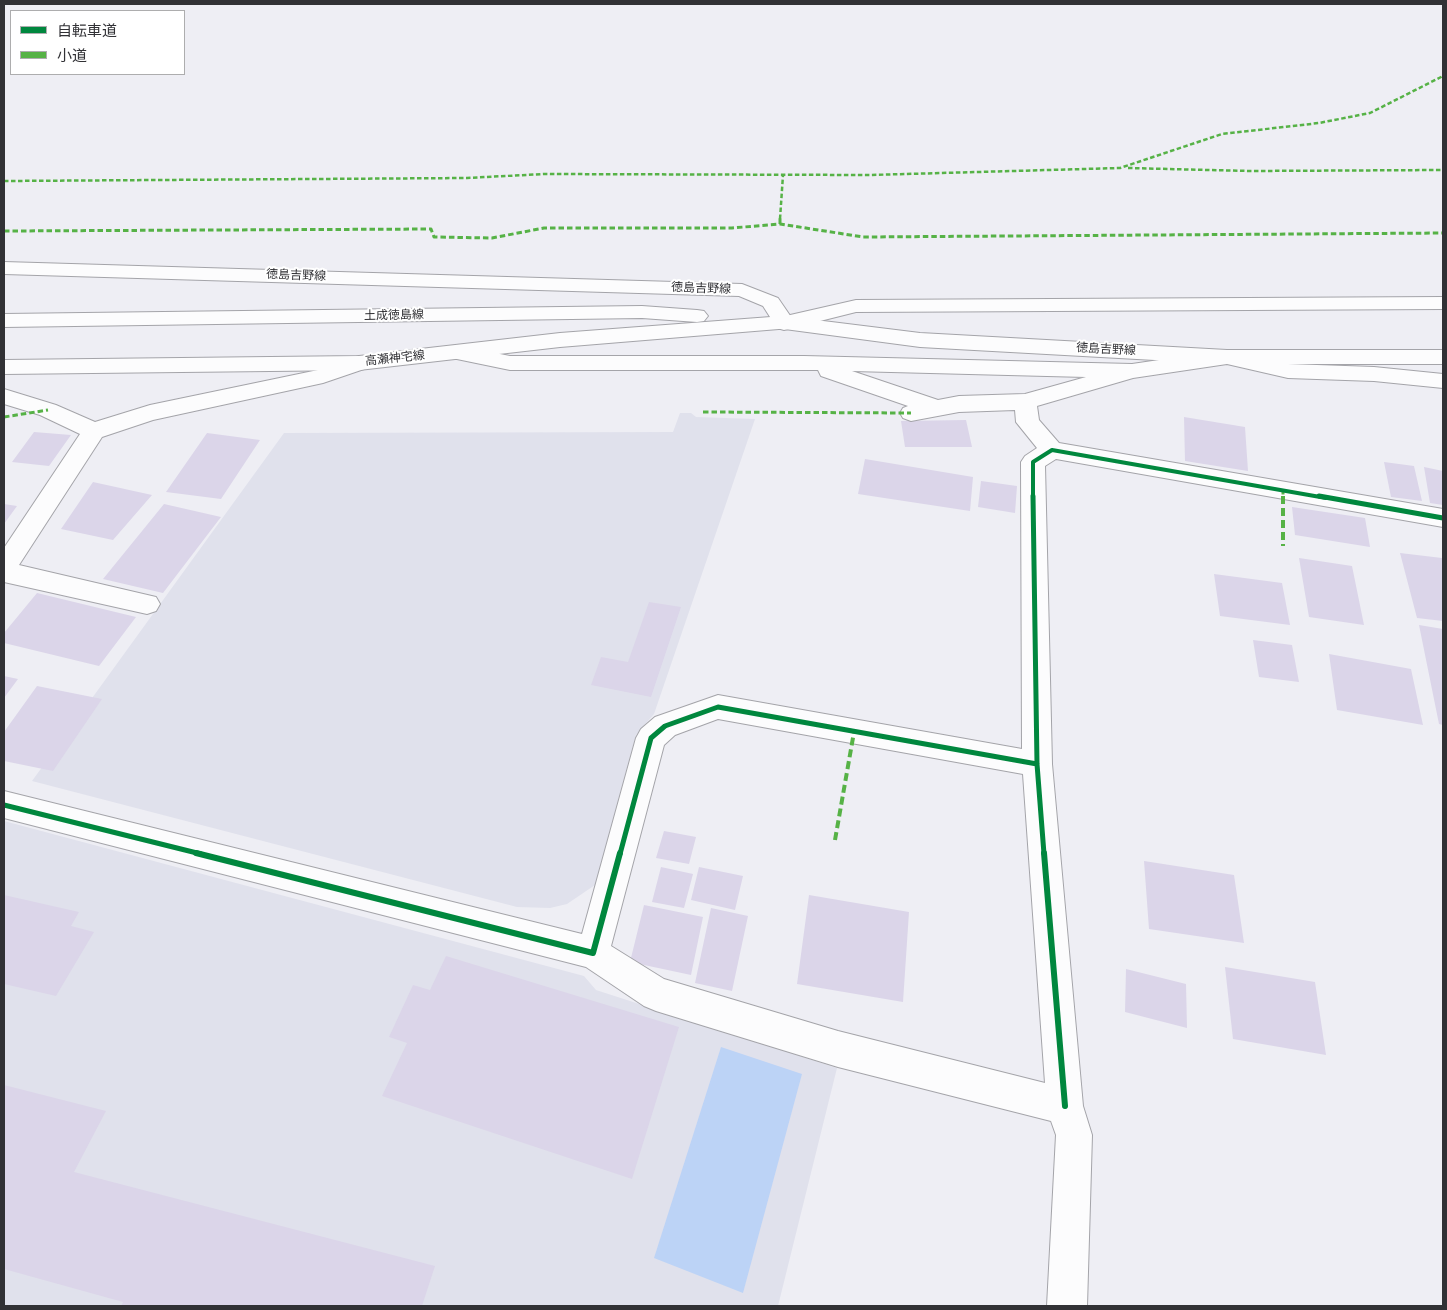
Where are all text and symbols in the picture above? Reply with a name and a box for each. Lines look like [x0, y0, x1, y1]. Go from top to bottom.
legend [10, 10, 185, 75]
text: 自転車道 [57, 21, 117, 41]
text: 小道 [57, 46, 87, 66]
street label: 徳島吉野線 [266, 268, 326, 284]
street label: 徳島吉野線 [671, 281, 731, 297]
street label: 土成徳島線 [364, 308, 424, 324]
street label: 徳島吉野線 [1076, 341, 1136, 359]
street label: 高瀬神宅線 [364, 349, 426, 369]

